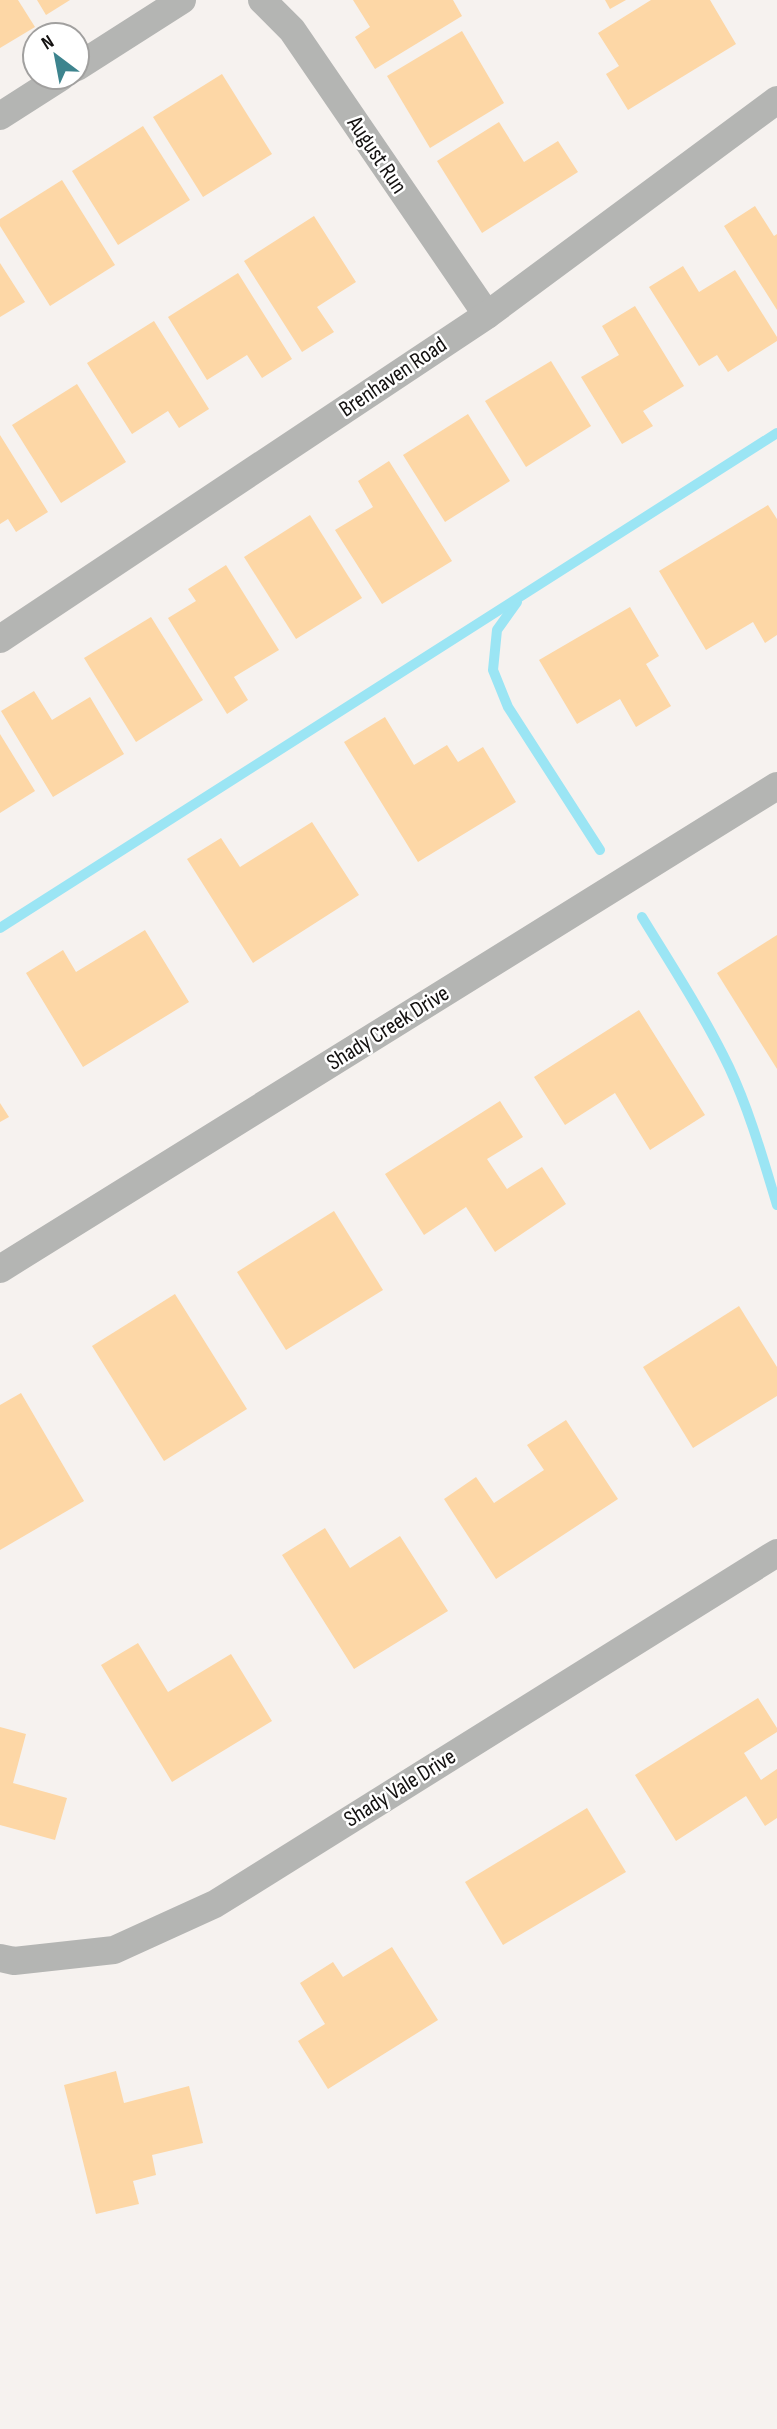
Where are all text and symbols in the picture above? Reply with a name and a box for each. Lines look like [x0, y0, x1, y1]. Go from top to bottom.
north arrow [21, 21, 91, 91]
text: N [37, 30, 58, 55]
street label: August Run [340, 110, 413, 199]
street label: Brenhaven Road [334, 331, 452, 423]
street label: Shady Creek Drive [322, 979, 454, 1077]
street label: Shady Vale Drive [339, 1743, 461, 1833]

